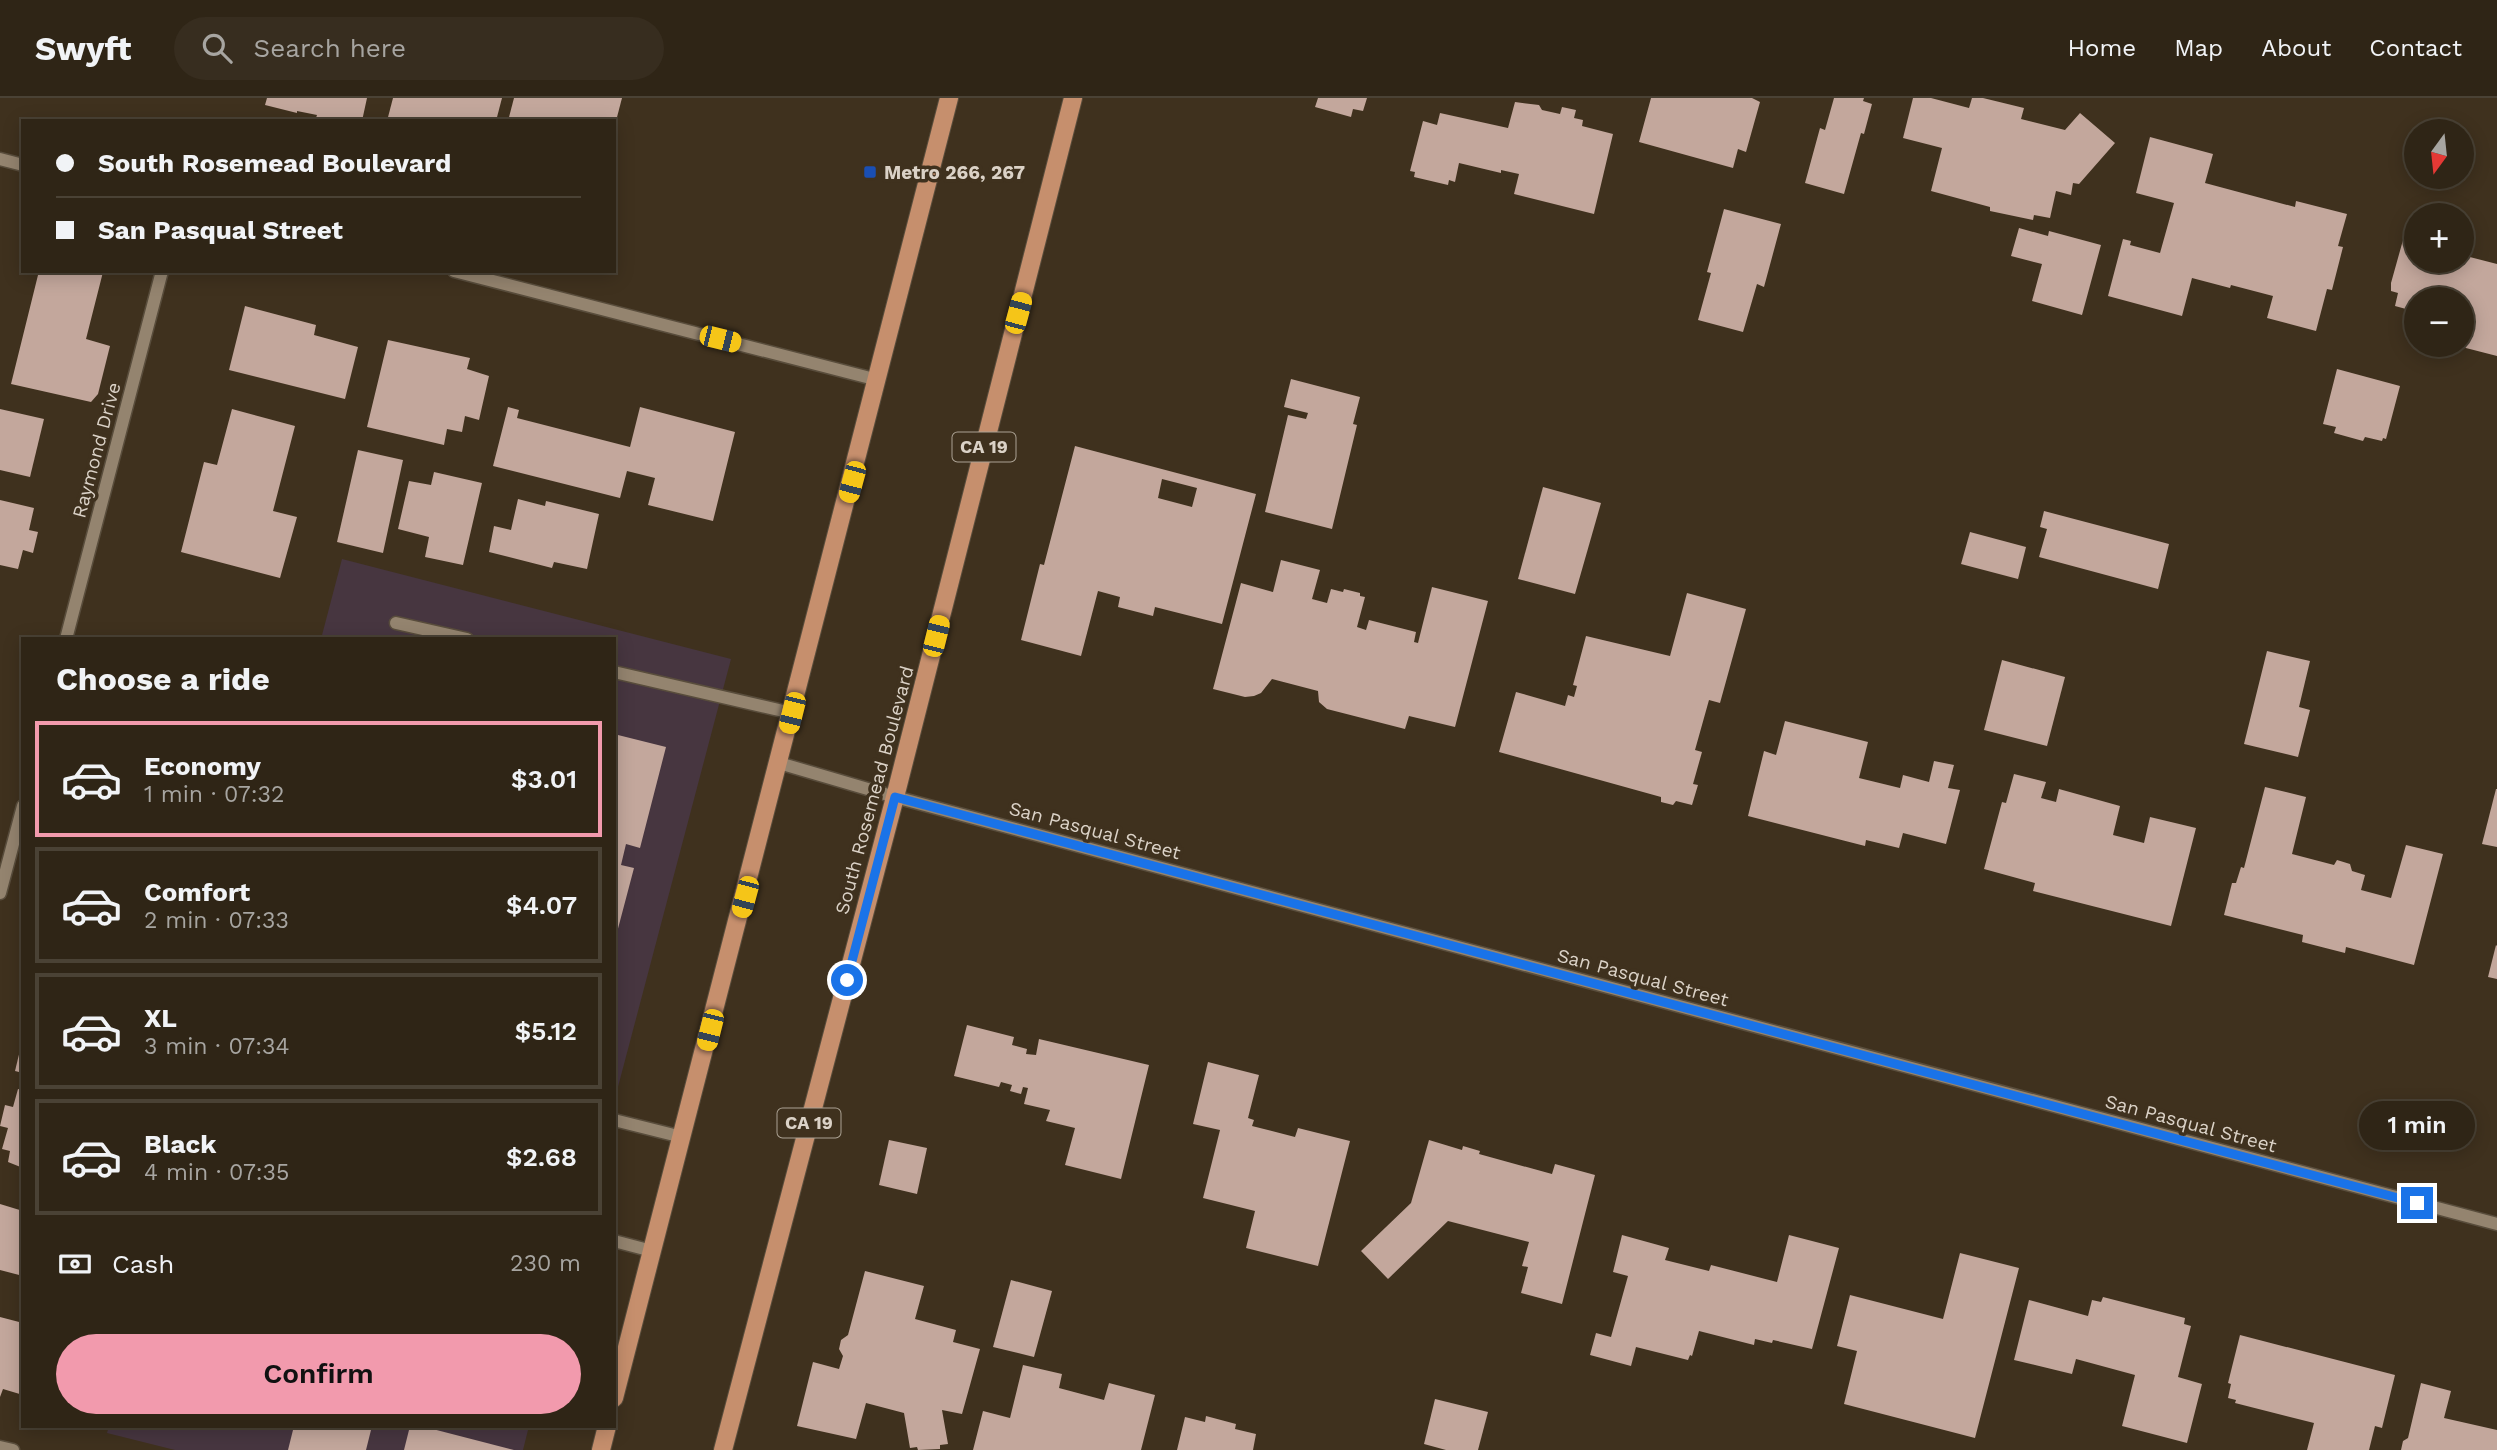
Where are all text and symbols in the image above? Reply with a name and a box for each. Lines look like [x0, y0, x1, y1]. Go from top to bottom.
search box [174, 17, 664, 80]
text: Swyft [35, 29, 132, 68]
icon: search [198, 29, 236, 67]
text: Search here [254, 33, 406, 63]
text: Home [2068, 34, 2136, 62]
text: Map [2174, 34, 2223, 62]
text: About [2261, 34, 2331, 62]
text: Contact [2369, 34, 2462, 62]
north arrow [2404, 119, 2474, 189]
map controls [2404, 119, 2474, 357]
text: South Rosemead Boulevard [98, 148, 451, 178]
place label: Metro 266, 267 [884, 161, 1025, 184]
marker: Metro 266, 267 [862, 164, 878, 180]
button: + [2404, 203, 2474, 273]
text: San Pasqual Street [98, 215, 343, 245]
button: − [2404, 287, 2474, 357]
car [1003, 290, 1034, 336]
car [698, 324, 743, 354]
street label: Raymond Drive [67, 380, 126, 521]
road number: CA 19 [953, 432, 1016, 461]
car [837, 459, 868, 505]
car [921, 613, 952, 659]
text: Choose a ride [56, 660, 270, 698]
street label: South Rosemead Boulevard [830, 663, 919, 917]
car [777, 690, 808, 736]
icon: car [60, 748, 123, 811]
text: Economy [144, 751, 261, 781]
text: $3.01 [511, 764, 577, 794]
text: 1 min · 07:32 [144, 781, 284, 808]
street label: San Pasqual Street [1007, 797, 1183, 864]
icon: car [60, 874, 123, 937]
car [730, 874, 761, 920]
text: Comfort [144, 877, 250, 907]
text: $4.07 [506, 890, 577, 920]
text: 2 min · 07:33 [144, 907, 289, 934]
street label: San Pasqual Street [1555, 944, 1731, 1011]
route start [831, 964, 863, 996]
icon: car [60, 1000, 123, 1063]
text: XL [144, 1003, 177, 1033]
car [695, 1007, 726, 1053]
text: $5.12 [515, 1016, 577, 1046]
text: 3 min · 07:34 [144, 1033, 289, 1060]
street label: San Pasqual Street [2103, 1090, 2279, 1157]
callout: 1 min [2359, 1102, 2475, 1150]
road number: CA 19 [778, 1108, 840, 1138]
text: 1 min [2387, 1112, 2447, 1139]
icon: car [60, 1126, 123, 1189]
text: Black [144, 1129, 216, 1159]
text: $2.68 [506, 1142, 577, 1172]
text: 4 min · 07:35 [144, 1159, 289, 1186]
route end [2401, 1187, 2433, 1219]
icon: cash [56, 1245, 94, 1283]
text: Cash [112, 1249, 174, 1279]
text: 230 m [510, 1250, 581, 1277]
button: Confirm [56, 1334, 581, 1414]

